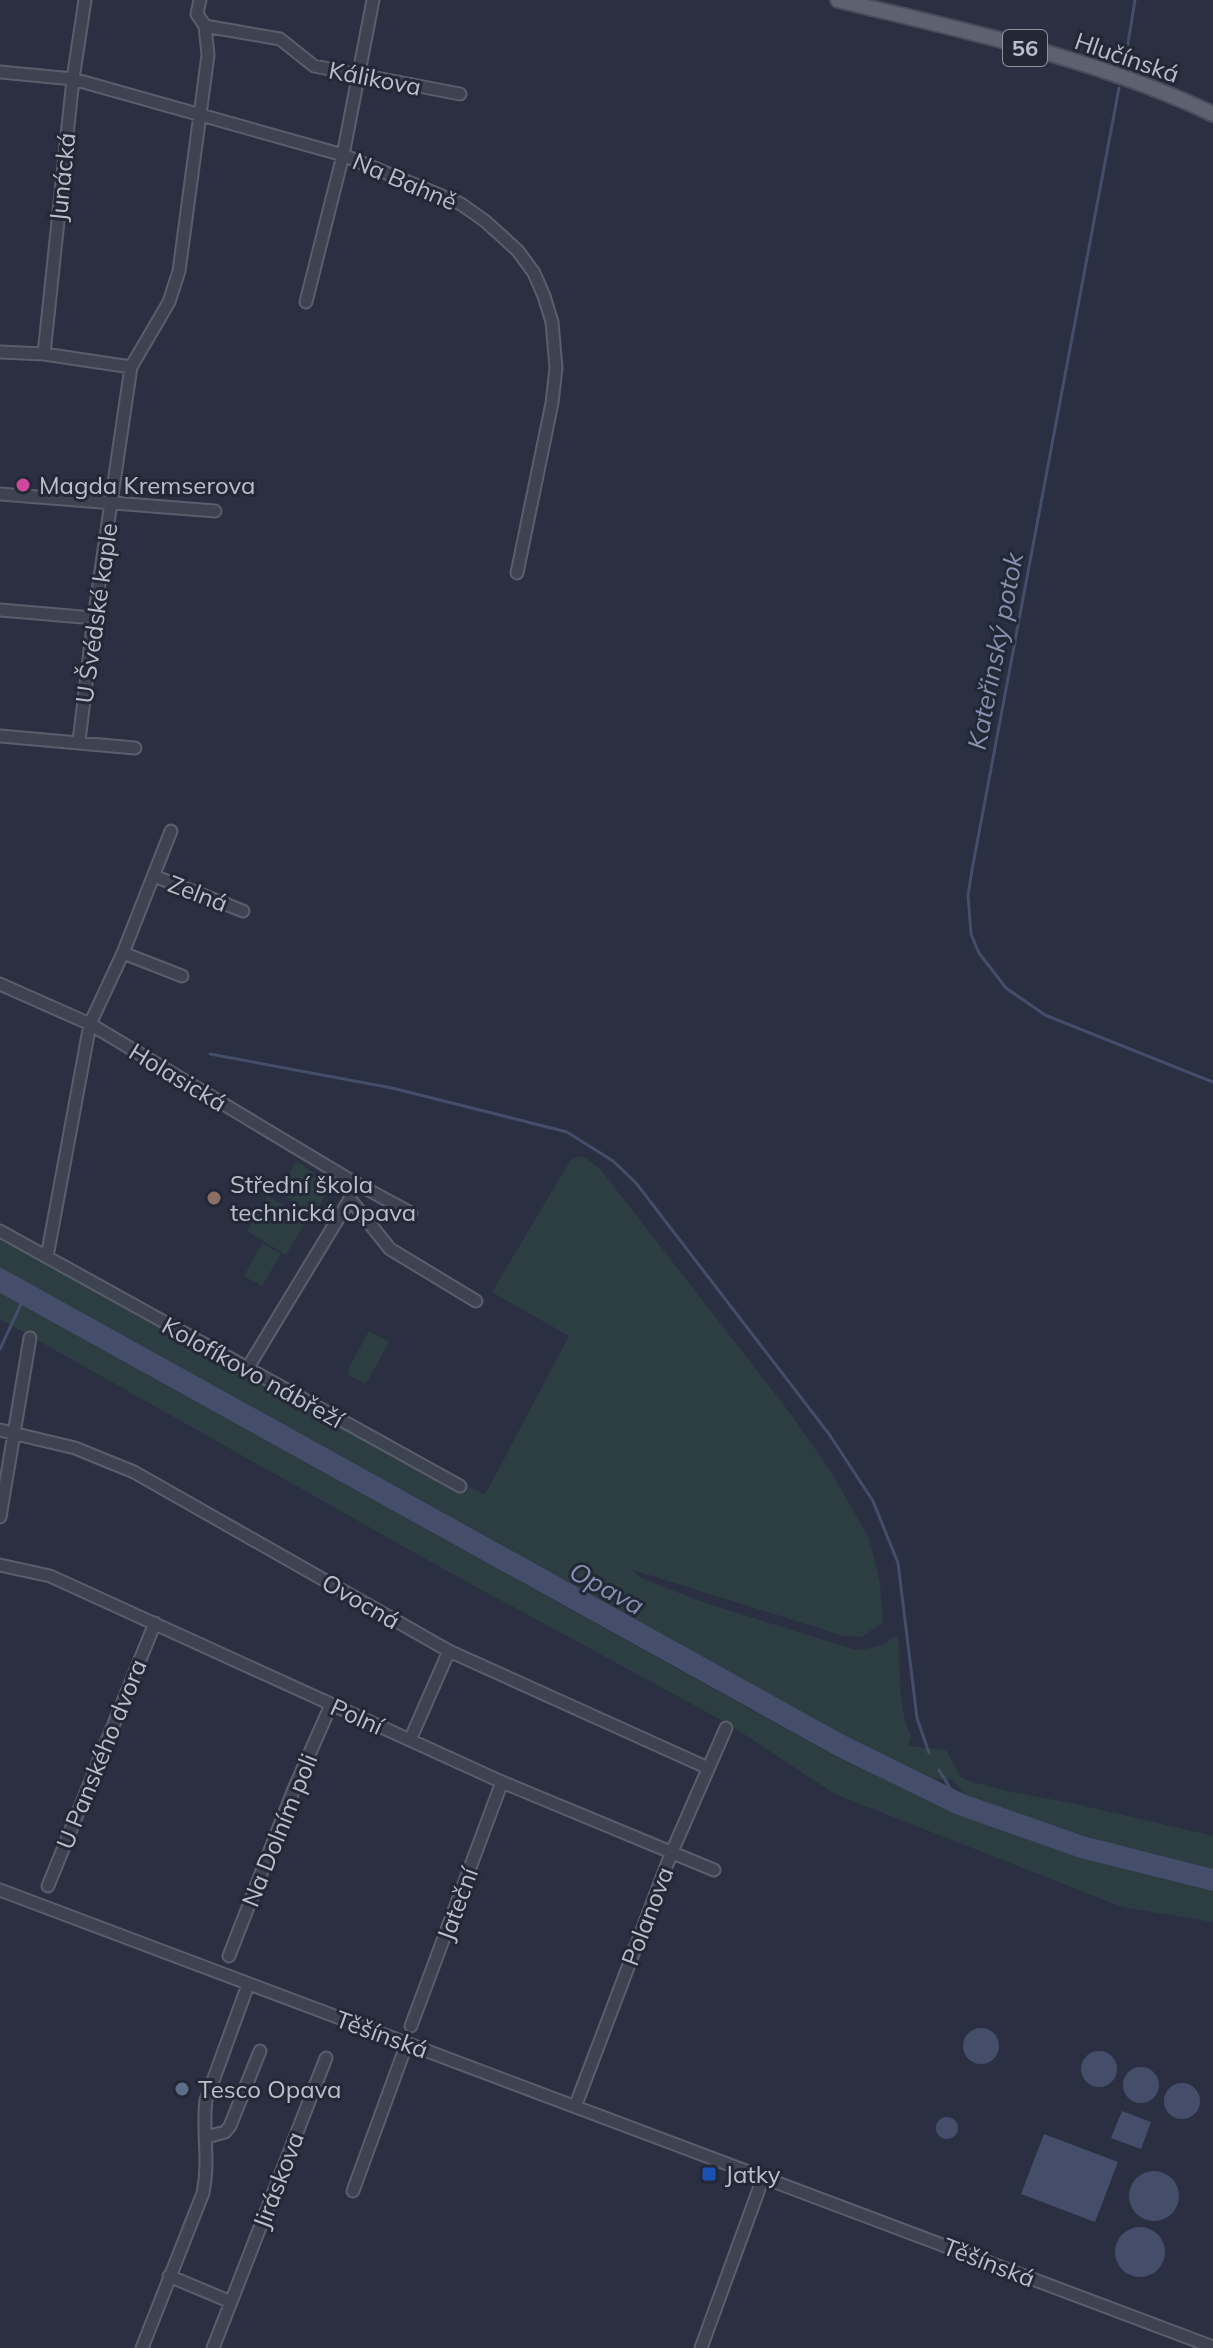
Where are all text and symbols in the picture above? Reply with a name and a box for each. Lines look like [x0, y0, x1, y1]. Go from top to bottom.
street label: Hlučínská [1071, 25, 1183, 89]
road number: 56 [1003, 30, 1047, 66]
street label: Kálikova [326, 54, 424, 102]
street label: Junácká [42, 131, 82, 223]
street label: Na Bahně [348, 146, 462, 216]
place label: Magda Kremserova [39, 470, 255, 500]
marker: Magda Kremserova [14, 476, 32, 494]
street label: U Švédské kaple [69, 521, 123, 705]
water label: Kateřinský potok [960, 549, 1030, 752]
street label: Zelná [164, 868, 232, 918]
street label: Holasická [124, 1036, 232, 1118]
place label: Střední škola technická Opava [230, 1169, 416, 1227]
marker: Střední škola technická Opava [205, 1189, 223, 1207]
street label: Kolofíkovo nábřeží [157, 1310, 350, 1435]
water label: Opava [564, 1554, 650, 1622]
street label: Ovocná [317, 1567, 405, 1635]
street label: U Panského dvora [49, 1655, 153, 1853]
street label: Polní [326, 1691, 389, 1741]
street label: Na Dolním poli [235, 1749, 323, 1911]
street label: Jateční [430, 1862, 484, 1945]
street label: Polanova [614, 1862, 680, 1970]
street label: Těšínská [332, 2003, 432, 2065]
place label: Tesco Opava [198, 2074, 341, 2104]
marker: Tesco Opava [173, 2080, 191, 2098]
street label: Jiráskova [246, 2127, 310, 2233]
place label: Jatky [725, 2159, 781, 2189]
marker: Jatky [700, 2165, 718, 2183]
street label: Těšínská [939, 2231, 1039, 2293]

